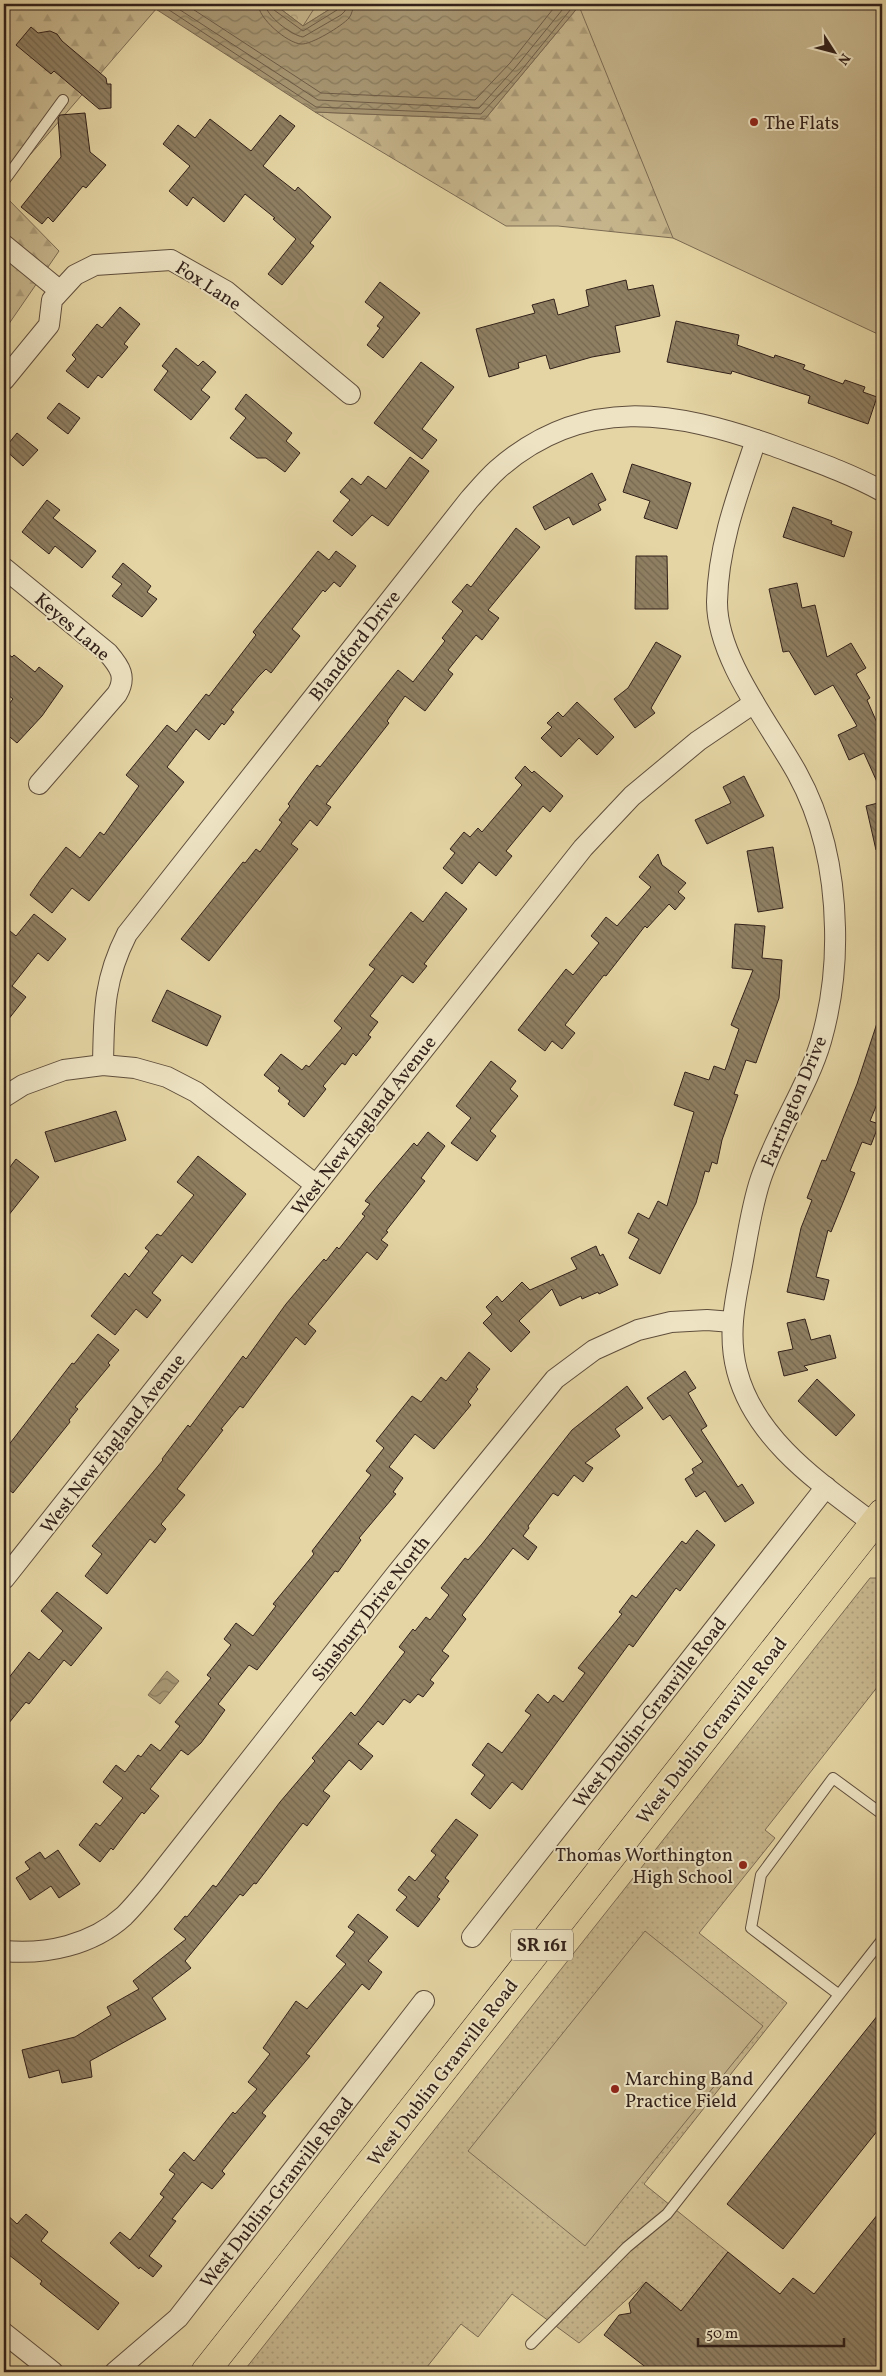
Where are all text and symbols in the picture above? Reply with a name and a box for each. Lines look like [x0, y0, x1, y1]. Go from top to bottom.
north arrow [808, 28, 858, 78]
text: N [833, 49, 854, 68]
place label: The Flats [764, 111, 839, 137]
marker: The Flats [748, 116, 760, 128]
street label: Fox Lane [170, 256, 246, 318]
street label: Blandford Drive [304, 585, 407, 707]
street label: Keyes Lane [28, 587, 115, 668]
street label: West New England Avenue [286, 1031, 443, 1222]
street label: Farrington Drive [756, 1032, 834, 1171]
street label: West New England Avenue [35, 1349, 192, 1540]
street label: Sinsbury Drive North [306, 1531, 437, 1688]
street label: West Dublin-Granville Road [568, 1612, 733, 1814]
street label: West Dublin Granville Road [631, 1632, 794, 1830]
place label: Thomas Worthington High School [555, 1843, 733, 1891]
marker: Thomas Worthington High School [737, 1859, 749, 1871]
road number: SR 161 [511, 1930, 573, 1960]
street label: West Dublin Granville Road [362, 1974, 525, 2172]
place label: Marching Band Practice Field [625, 2067, 753, 2115]
marker: Marching Band Practice Field [609, 2083, 621, 2095]
street label: West Dublin-Granville Road [195, 2092, 360, 2294]
scale bar [698, 2316, 845, 2348]
text: 50 m [706, 2324, 738, 2345]

